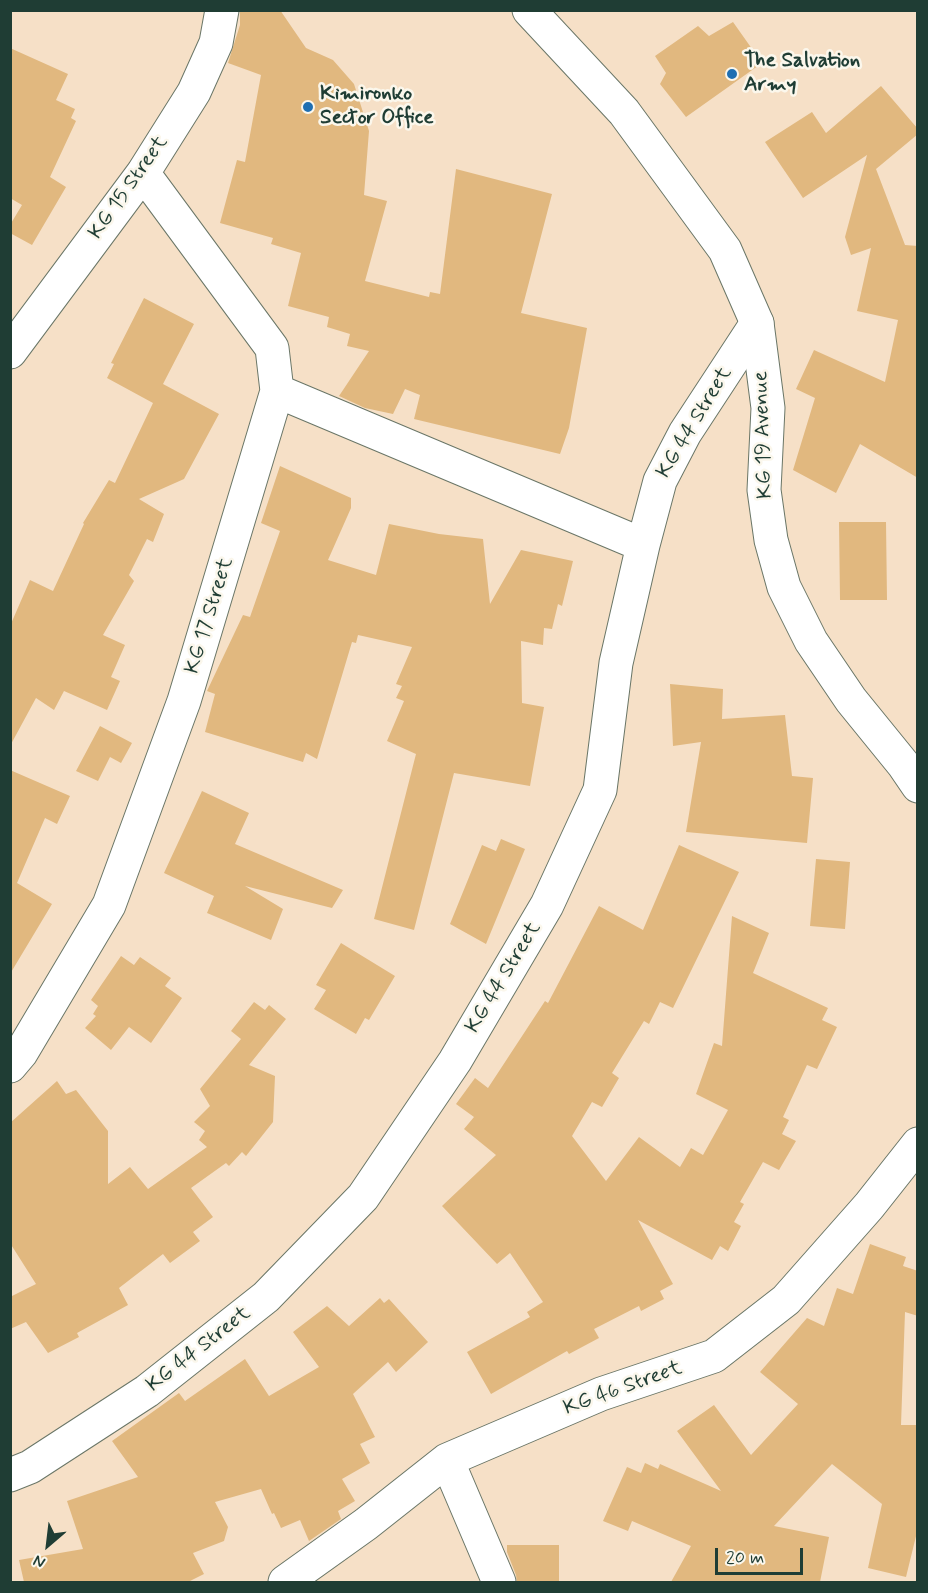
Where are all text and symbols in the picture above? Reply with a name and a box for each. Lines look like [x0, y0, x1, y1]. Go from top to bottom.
place label: The Salvation Army [744, 49, 860, 99]
marker: The Salvation Army [725, 67, 739, 81]
place label: Kimironko Sector Office [320, 82, 434, 132]
marker: Kimironko Sector Office [301, 100, 315, 114]
street label: KG 15 Street [84, 131, 174, 245]
street label: KG 44 Street [652, 363, 738, 483]
street label: KG 19 Avenue [749, 371, 779, 499]
street label: KG 17 Street [180, 555, 240, 677]
street label: KG 44 Street [461, 918, 547, 1038]
street label: KG 44 Street [142, 1302, 256, 1398]
street label: KG 46 Street [560, 1356, 686, 1422]
north arrow [18, 1515, 78, 1575]
scale bar [718, 1536, 806, 1574]
text: 20 m [726, 1546, 764, 1570]
text: N [30, 1550, 49, 1573]

